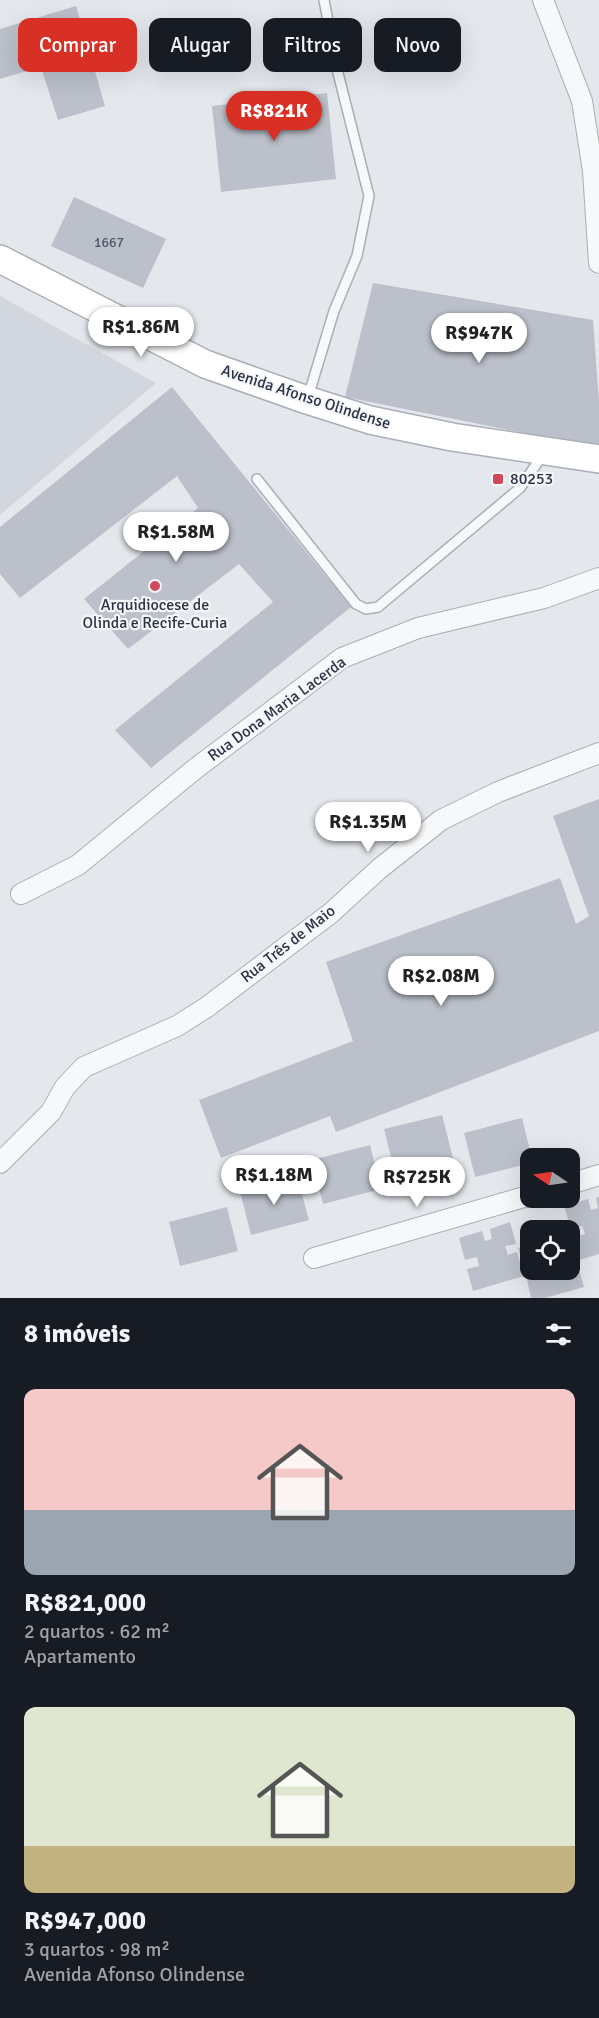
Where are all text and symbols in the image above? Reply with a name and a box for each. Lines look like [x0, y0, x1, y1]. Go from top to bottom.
chip: Comprar [18, 18, 137, 72]
chip: Alugar [149, 18, 251, 72]
chip: Filtros [263, 18, 362, 72]
chip: Novo [374, 18, 461, 72]
pin: R$821K [225, 91, 323, 142]
text: R$821K [240, 98, 308, 123]
house number: 1667 [94, 234, 124, 251]
pin: R$1.86M [86, 307, 196, 358]
pin: R$947K [430, 313, 528, 364]
text: R$1.86M [102, 314, 180, 339]
text: R$947K [445, 320, 513, 345]
street label: Avenida Afonso Olindense [219, 360, 393, 434]
place label: 80253 [510, 469, 553, 489]
marker: 80253 [491, 472, 505, 486]
pin: R$1.58M [121, 512, 231, 563]
text: R$1.58M [137, 519, 215, 544]
marker: Arquidiocese de Olinda e Recife-Curia [148, 579, 162, 593]
place label: Arquidiocese de Olinda e Recife-Curia [83, 595, 227, 633]
street label: Rua Dona Maria Lacerda [204, 652, 350, 766]
pin: R$1.35M [313, 802, 423, 853]
text: R$1.35M [329, 809, 407, 834]
street label: Rua Três de Maio [237, 901, 339, 987]
pin: R$2.08M [386, 956, 496, 1007]
text: R$2.08M [402, 963, 480, 988]
north arrow [520, 1148, 580, 1208]
map controls [520, 1148, 580, 1280]
pin: R$1.18M [219, 1155, 329, 1206]
pin: R$725K [368, 1157, 466, 1208]
text: R$1.18M [235, 1162, 313, 1187]
text: R$725K [383, 1164, 451, 1189]
button: locate [520, 1220, 580, 1280]
text: 8 imóveis [24, 1318, 130, 1350]
icon: filters [542, 1318, 575, 1351]
icon: home [246, 1428, 354, 1536]
text: R$821,000 [24, 1587, 146, 1619]
text: 2 quartos · 62 m² [24, 1619, 170, 1644]
text: Apartamento [24, 1644, 136, 1669]
icon: home [246, 1746, 354, 1854]
text: R$947,000 [24, 1905, 146, 1937]
text: 3 quartos · 98 m² [24, 1937, 170, 1962]
text: Avenida Afonso Olindense [24, 1962, 245, 1987]

